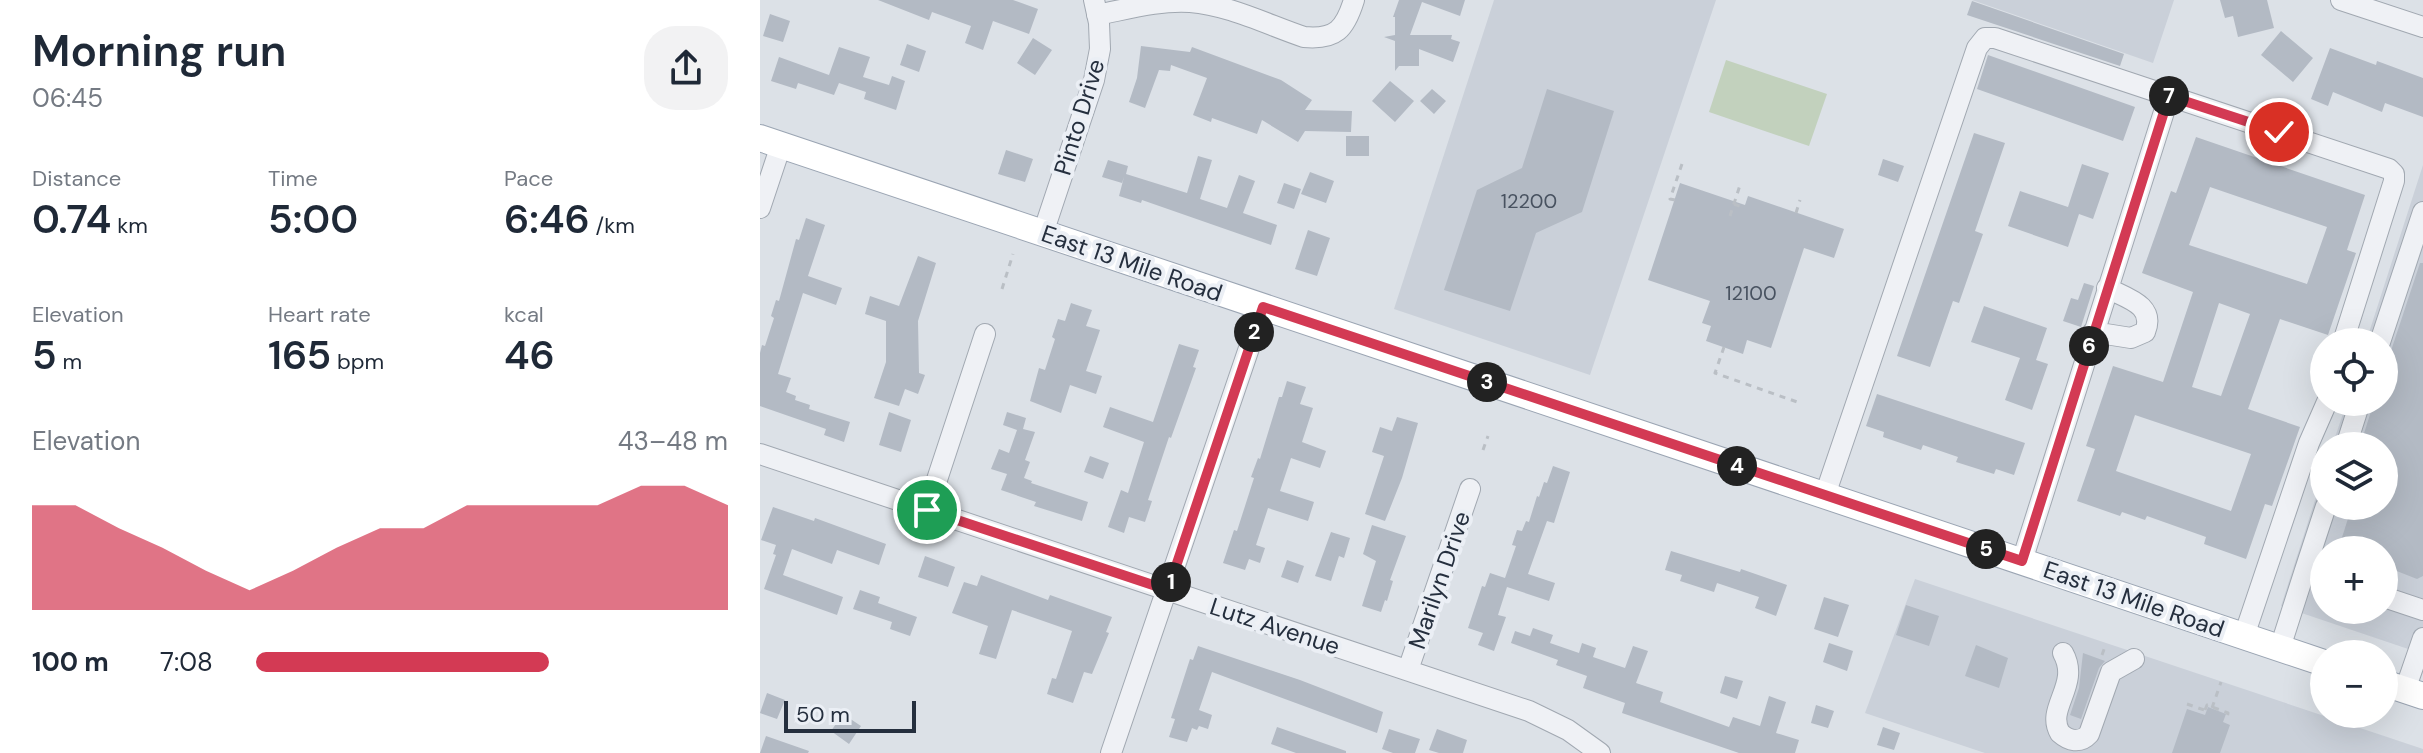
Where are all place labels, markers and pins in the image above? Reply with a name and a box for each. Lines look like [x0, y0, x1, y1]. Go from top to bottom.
pin: 7 [2149, 76, 2189, 116]
pin [2245, 98, 2313, 166]
pin: 2 [1234, 312, 1274, 352]
pin: 6 [2069, 326, 2109, 366]
pin: 3 [1467, 362, 1507, 402]
pin: 4 [1717, 446, 1757, 486]
pin [893, 476, 961, 544]
pin: 5 [1966, 529, 2006, 569]
pin: 1 [1151, 562, 1191, 602]

